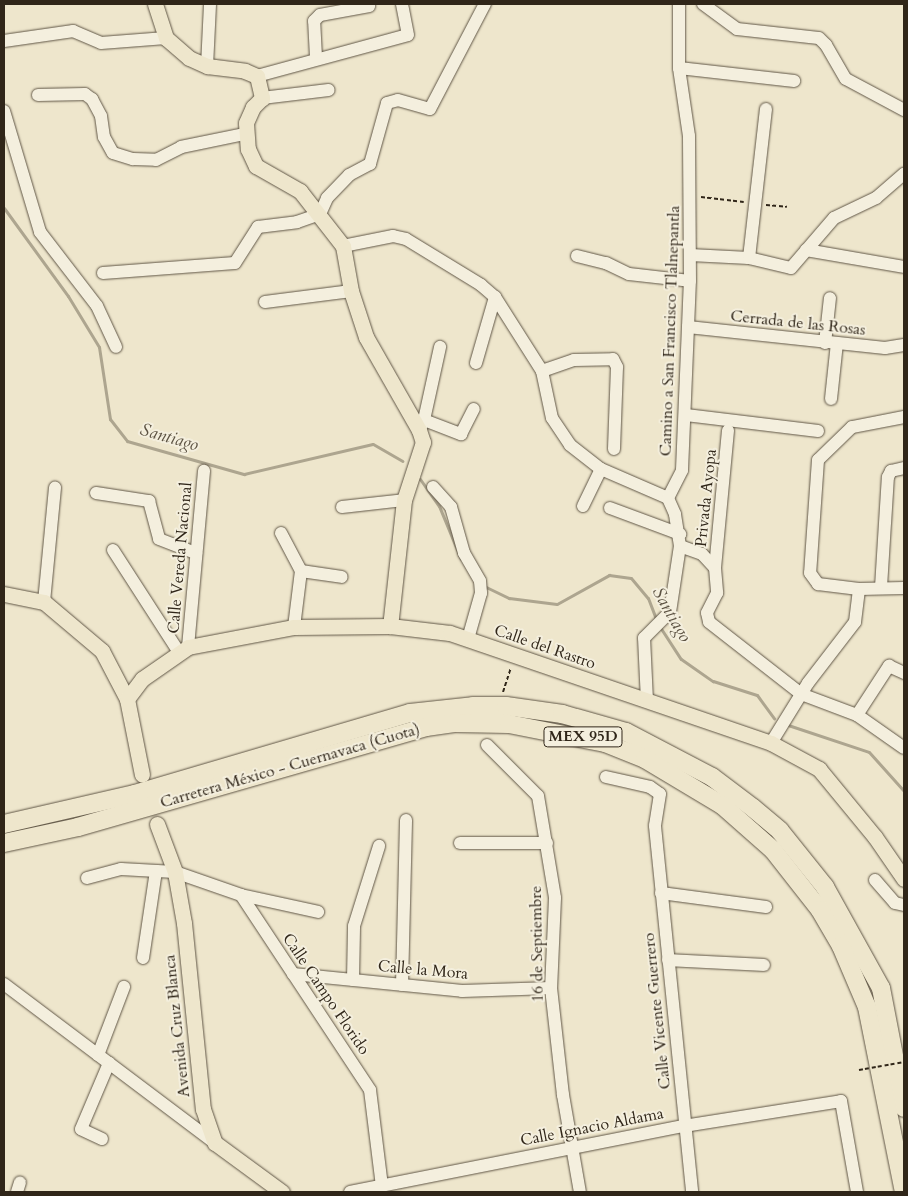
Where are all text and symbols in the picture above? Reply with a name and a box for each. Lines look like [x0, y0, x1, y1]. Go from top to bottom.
street label: Camino a San Francisco Tlalnepantla [656, 205, 684, 457]
street label: Cerrada de las Rosas [729, 306, 867, 340]
water label: Santiago [137, 419, 201, 457]
street label: Privada Ayopa [691, 448, 721, 548]
street label: Calle Vereda Nacional [164, 482, 196, 634]
water label: Santiago [647, 584, 695, 646]
street label: Calle del Rastro [492, 621, 598, 673]
street label: Carretera México - Cuernavaca (Cuota) [158, 720, 422, 812]
road number: MEX 95D [543, 724, 623, 750]
street label: 16 de Septiembre [526, 886, 548, 1002]
street label: Calle Campo Florido [278, 930, 374, 1058]
street label: Calle Vicente Guerrero [639, 932, 675, 1090]
street label: Avenida Cruz Blanca [160, 954, 194, 1098]
street label: Calle la Mora [377, 956, 469, 984]
street label: Calle Ignacio Aldama [519, 1104, 665, 1150]

